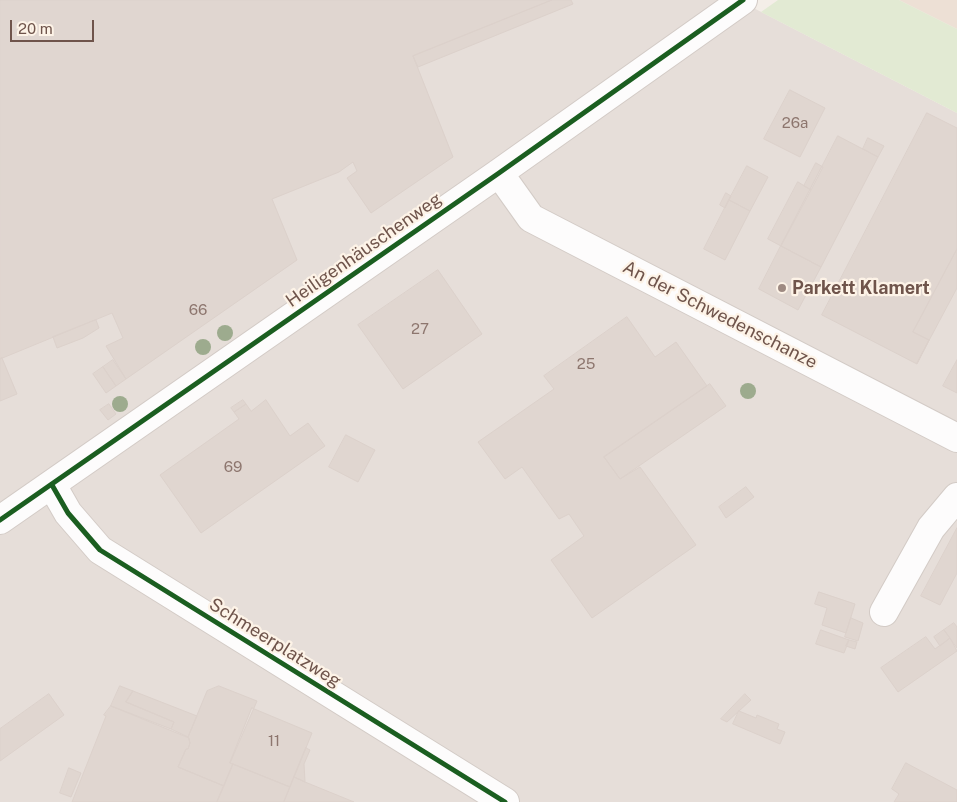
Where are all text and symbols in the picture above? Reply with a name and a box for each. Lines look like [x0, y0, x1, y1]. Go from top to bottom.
scale bar [12, 10, 96, 42]
text: 20 m [18, 20, 53, 37]
house number: 26a [782, 114, 808, 132]
street label: Heiligenhäuschenweg [282, 188, 446, 312]
street label: An der Schwedenschanze [619, 257, 821, 373]
place label: Parkett Klamert [792, 277, 930, 299]
marker: Parkett Klamert [776, 282, 788, 294]
house number: 66 [189, 301, 207, 319]
house number: 27 [411, 320, 429, 338]
house number: 25 [577, 355, 595, 373]
house number: 69 [224, 458, 242, 476]
street label: Schmeerplatzweg [205, 594, 345, 692]
house number: 11 [268, 732, 280, 750]

